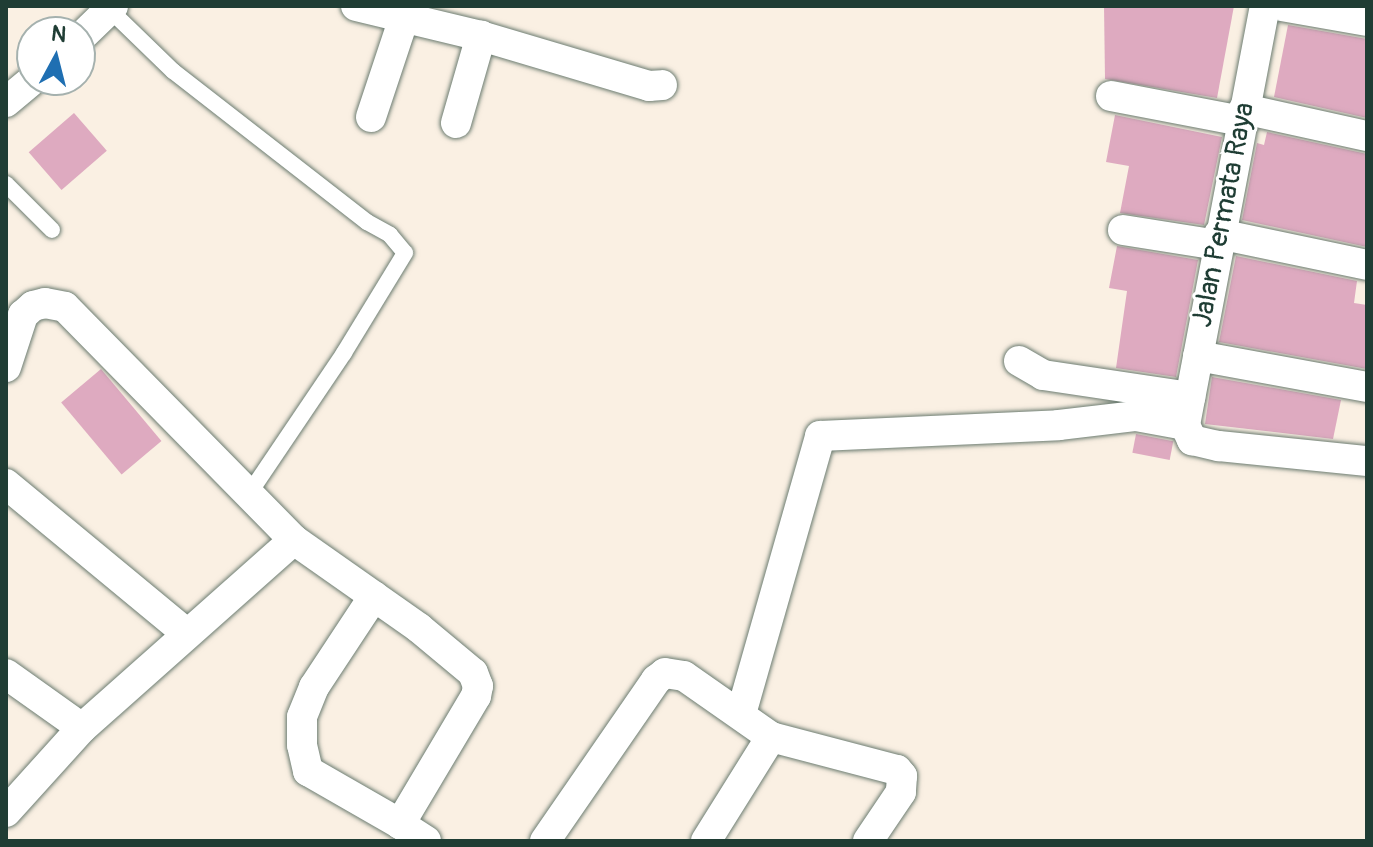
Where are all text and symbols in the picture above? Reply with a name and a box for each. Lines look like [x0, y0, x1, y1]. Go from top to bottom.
north arrow [16, 16, 96, 96]
text: N [50, 19, 68, 49]
street label: Jalan Permata Raya [1186, 100, 1262, 330]

